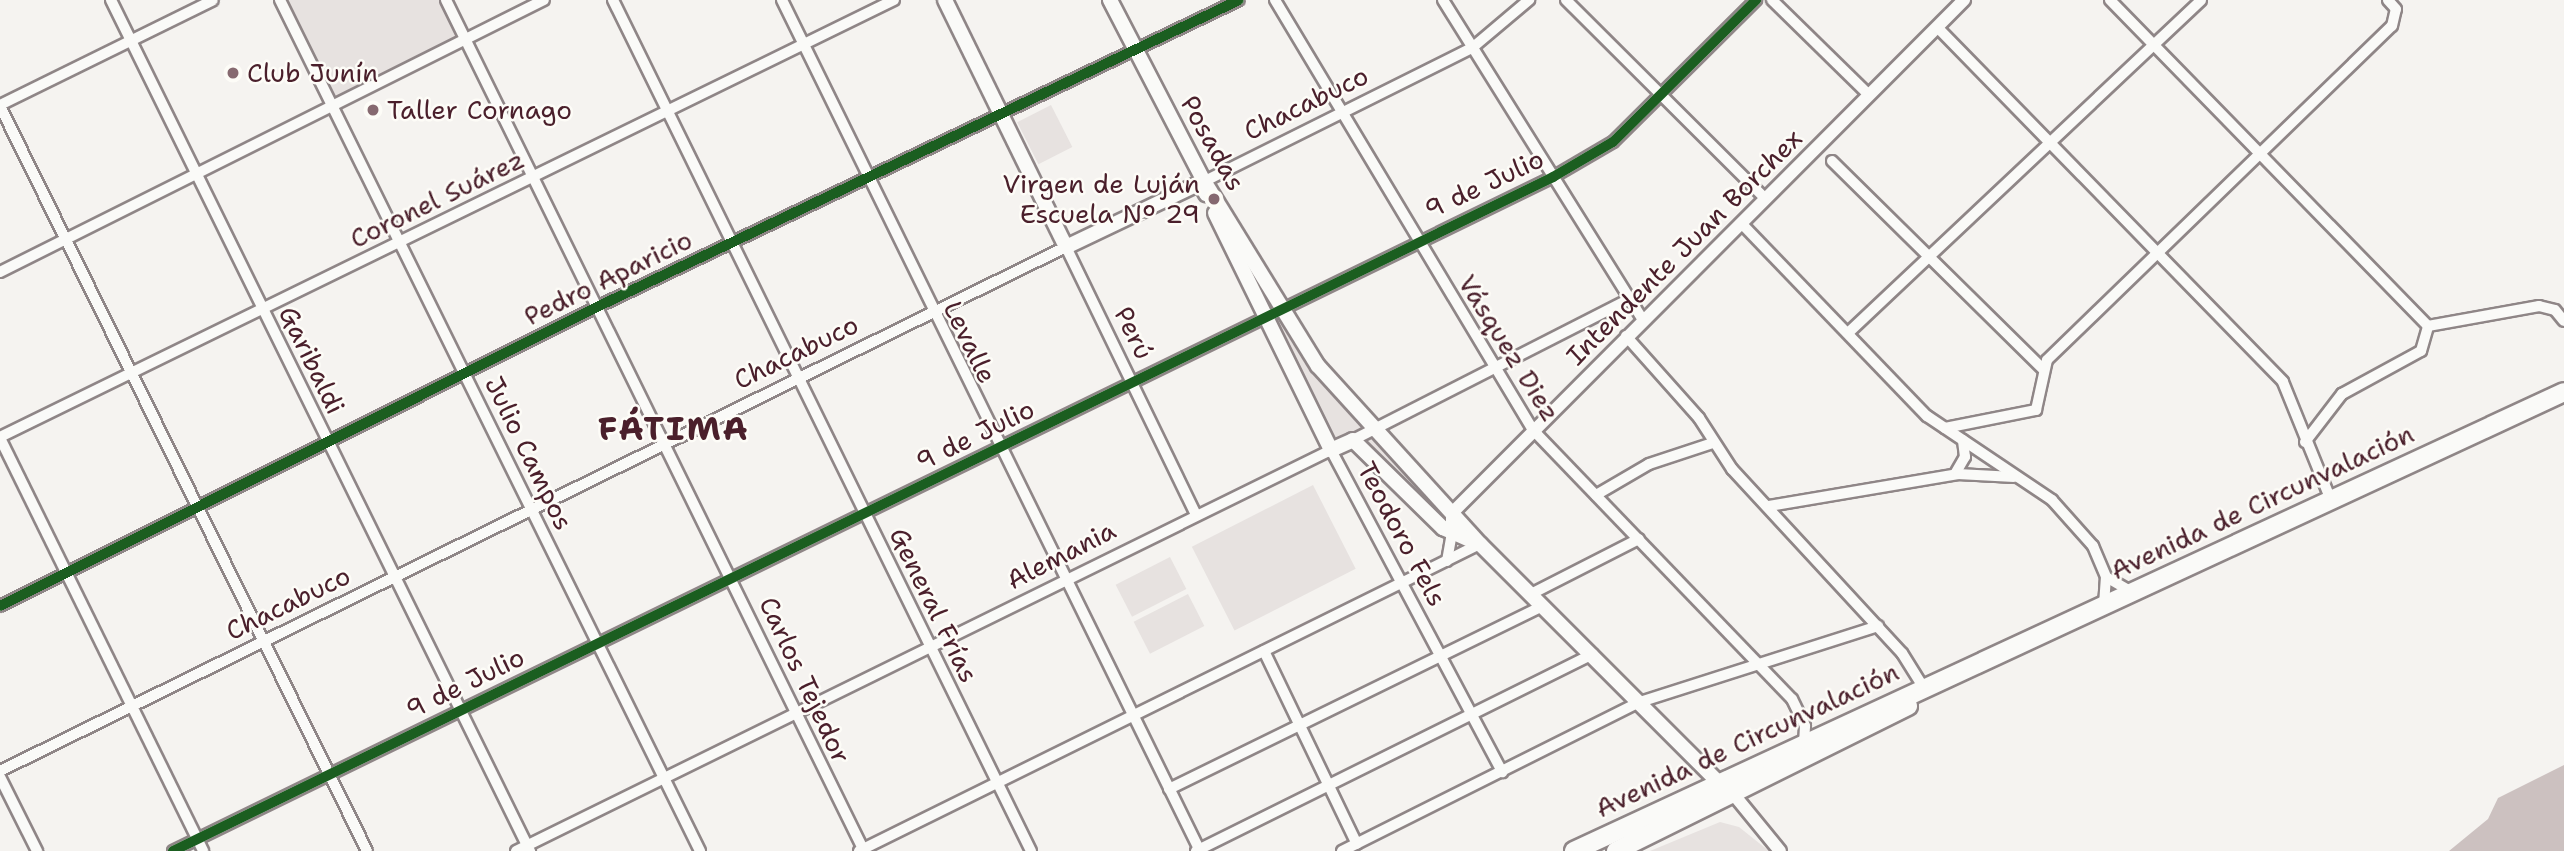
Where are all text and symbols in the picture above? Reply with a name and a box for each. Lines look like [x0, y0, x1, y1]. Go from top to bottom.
place label: Club Junín [247, 57, 378, 89]
street label: Chacabuco [1239, 59, 1373, 147]
marker: Club Junín [225, 65, 241, 81]
street label: Posadas [1174, 90, 1252, 196]
place label: Taller Cornago [387, 94, 572, 126]
marker: Taller Cornago [365, 102, 381, 118]
street label: Intendente Juan Borchex [1560, 123, 1808, 371]
street label: Coronel Suárez [345, 143, 529, 255]
street label: 9 de Julio [1419, 143, 1549, 225]
place label: Virgen de Luján Escuela Nº 29 [1002, 168, 1200, 230]
marker: Virgen de Luján Escuela Nº 29 [1206, 191, 1222, 207]
street label: Pedro Aparicio [519, 224, 697, 332]
street label: Vásquez Diez [1452, 269, 1566, 427]
street label: Levalle [937, 296, 1003, 388]
street label: Garibaldi [272, 301, 352, 419]
street label: Perú [1108, 302, 1160, 364]
street label: Chacabuco [729, 308, 863, 396]
street label: Julio Campos [478, 371, 580, 535]
street label: 9 de Julio [911, 393, 1039, 477]
district label: FÁTIMA [599, 409, 749, 449]
street label: Avenida de Circunvalación [2105, 418, 2419, 586]
street label: Teodoro Fels [1351, 457, 1453, 611]
street label: Alemania [1001, 514, 1121, 596]
street label: General Frías [883, 523, 985, 687]
street label: Chacabuco [221, 559, 355, 647]
street label: Carlos Tejedor [753, 592, 857, 768]
street label: 9 de Julio [401, 641, 529, 725]
street label: Avenida de Circunvalación [1590, 656, 1904, 824]

